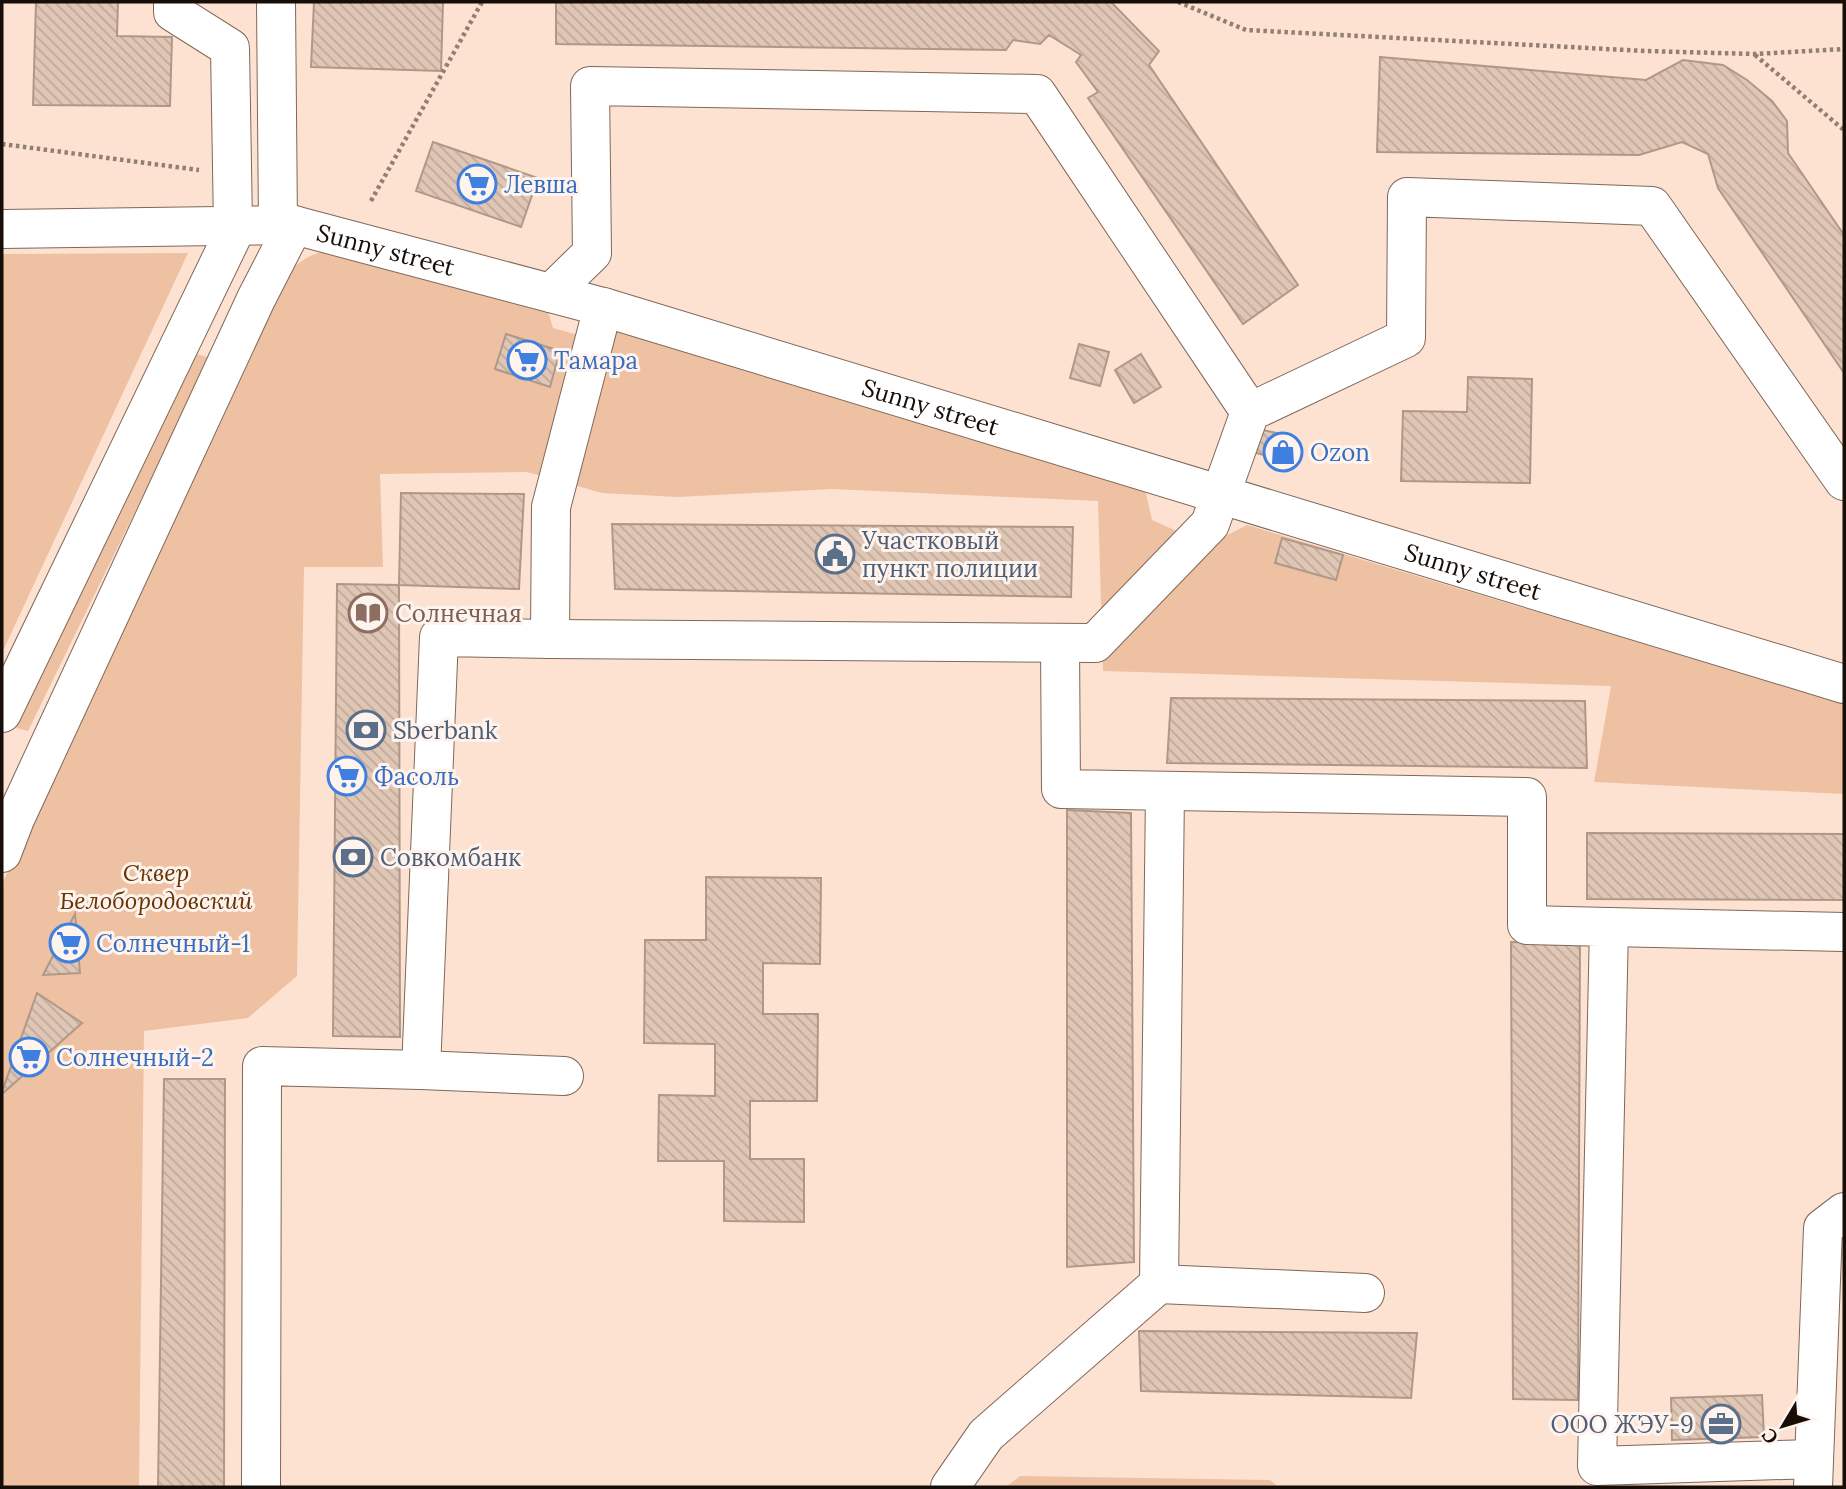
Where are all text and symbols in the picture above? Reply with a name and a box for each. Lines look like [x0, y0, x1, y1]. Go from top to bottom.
supermarket icon: Левша [456, 163, 498, 205]
place label: Левша [504, 169, 578, 200]
street label: Sunny street [313, 216, 459, 283]
supermarket icon: Тамара [506, 339, 548, 381]
place label: Тамара [554, 345, 638, 376]
street label: Sunny street [858, 371, 1003, 442]
shop icon: Ozon [1262, 431, 1304, 473]
place label: Ozon [1310, 437, 1370, 468]
place label: Участковый пункт полиции [861, 525, 1038, 584]
public building icon: Участковый пункт полиции [814, 533, 856, 575]
street label: Sunny street [1401, 536, 1546, 607]
library icon: Солнечная [347, 592, 389, 634]
place label: Солнечная [395, 598, 522, 629]
bank icon: Sberbank [345, 709, 387, 751]
place label: Sberbank [393, 715, 498, 746]
supermarket icon: Фасоль [326, 755, 368, 797]
place label: Фасоль [374, 761, 459, 792]
bank icon: Совкомбанк [332, 836, 374, 878]
place label: Совкомбанк [380, 842, 521, 873]
park label: Сквер Белобородовский [59, 857, 253, 916]
supermarket icon: Солнечный-1 [48, 922, 90, 964]
place label: Солнечный-1 [96, 928, 250, 959]
supermarket icon: Солнечный-2 [8, 1036, 50, 1078]
place label: Солнечный-2 [56, 1042, 214, 1073]
north arrow [1748, 1391, 1818, 1461]
office icon: ООО ЖЭУ-9 [1700, 1403, 1742, 1445]
place label: ООО ЖЭУ-9 [1550, 1409, 1694, 1440]
text: С [1756, 1424, 1783, 1449]

